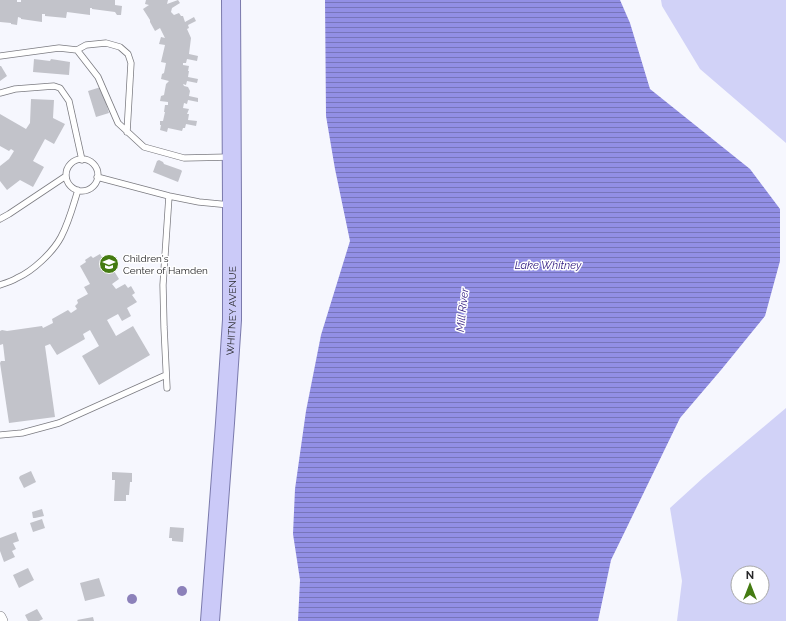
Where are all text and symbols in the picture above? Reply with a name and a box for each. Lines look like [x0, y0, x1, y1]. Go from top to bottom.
school or university icon: Children's Center of Hamden [98, 253, 120, 275]
place label: Children's Center of Hamden [123, 253, 208, 276]
water label: Lake Whitney [515, 259, 582, 272]
street label: WHITNEY AVENUE [225, 266, 238, 356]
water label: Mill River [454, 286, 471, 333]
north arrow [730, 565, 770, 605]
text: N [746, 569, 754, 582]

